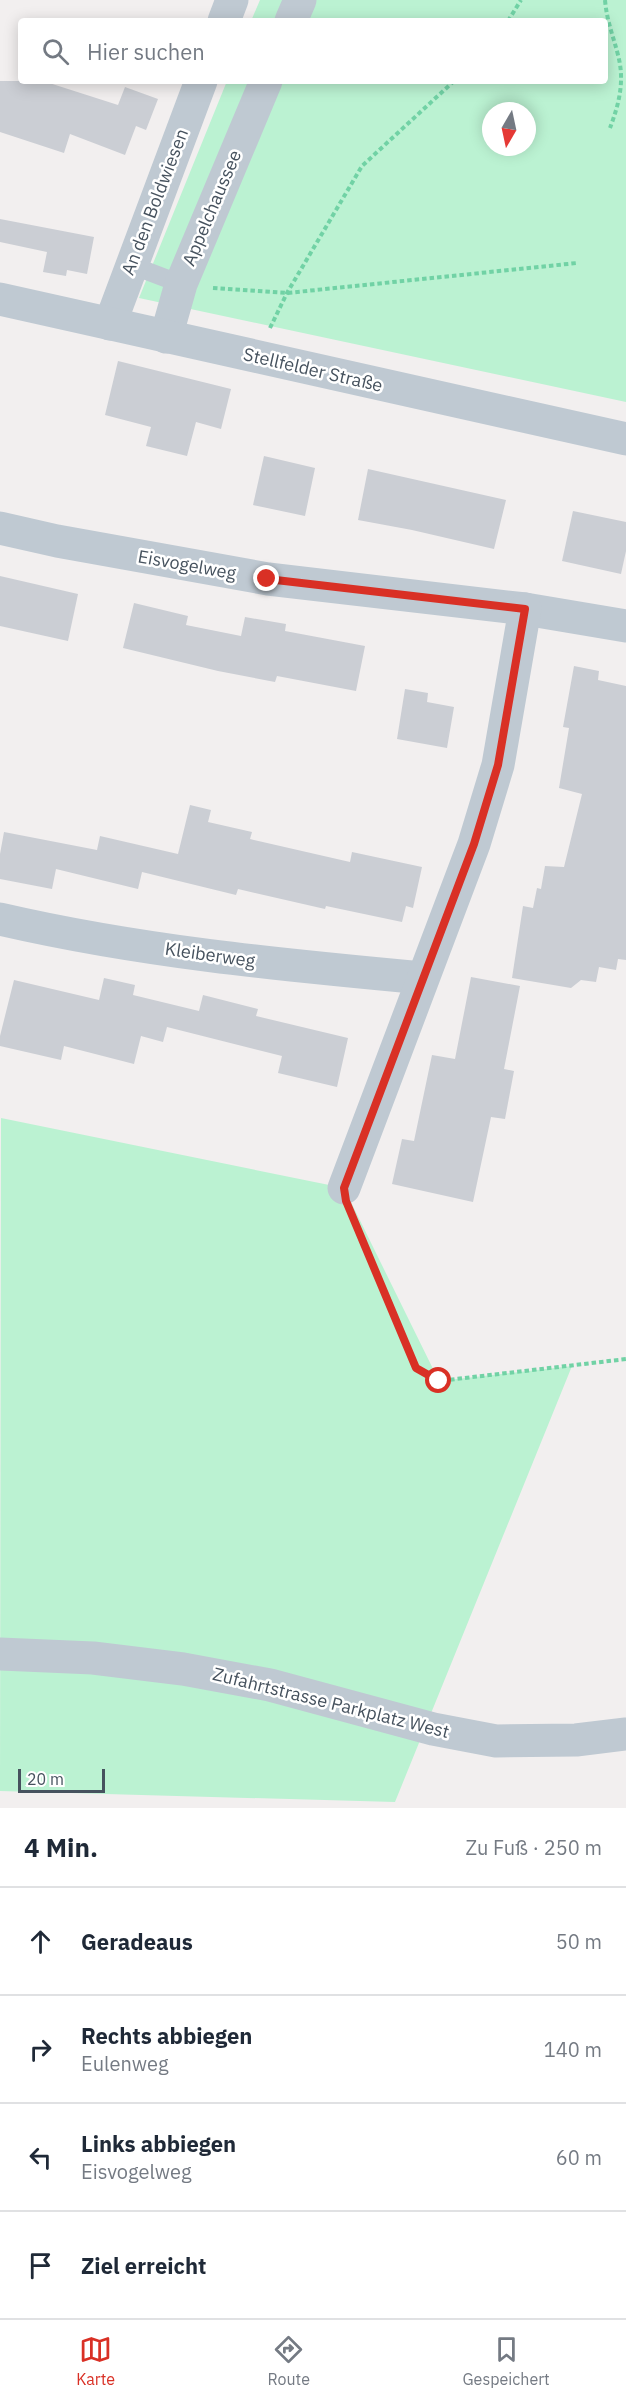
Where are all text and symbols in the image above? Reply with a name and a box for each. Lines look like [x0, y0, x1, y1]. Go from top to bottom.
search box [18, 18, 608, 84]
icon: search [39, 35, 72, 68]
text: Hier suchen [87, 37, 205, 66]
north arrow [482, 102, 536, 156]
street label: An den Boldwiesen [116, 125, 193, 278]
street label: Appelchaussee [177, 146, 246, 269]
street label: Stellfelder Straße [241, 342, 385, 397]
street label: Eisvogelweg [136, 545, 239, 585]
route end [253, 565, 279, 591]
street label: Kleiberweg [163, 937, 257, 972]
route start [425, 1367, 451, 1393]
street label: Zufahrtstrasse Parkplatz West [211, 1662, 452, 1743]
scale bar [18, 1766, 105, 1794]
text: 20 m [27, 1769, 64, 1789]
text: 4 Min. [24, 1830, 98, 1864]
text: Zu Fuß · 250 m [465, 1834, 602, 1861]
icon: ahead [24, 1925, 57, 1958]
text: Geradeaus [81, 1927, 193, 1956]
text: 50 m [556, 1928, 602, 1955]
text: Rechts abbiegen [81, 2021, 252, 2050]
icon: right [24, 2033, 57, 2066]
text: 140 m [544, 2036, 602, 2063]
text: Eulenweg [81, 2050, 169, 2077]
text: Links abbiegen [81, 2129, 236, 2158]
icon: left [24, 2141, 57, 2174]
text: 60 m [556, 2144, 602, 2171]
text: Eisvogelweg [81, 2158, 192, 2185]
icon: arrive [24, 2249, 57, 2282]
text: Ziel erreicht [81, 2251, 206, 2280]
tab: Karte [76, 2333, 115, 2389]
tab: Route [268, 2333, 310, 2389]
tab: Gespeichert [462, 2333, 550, 2389]

